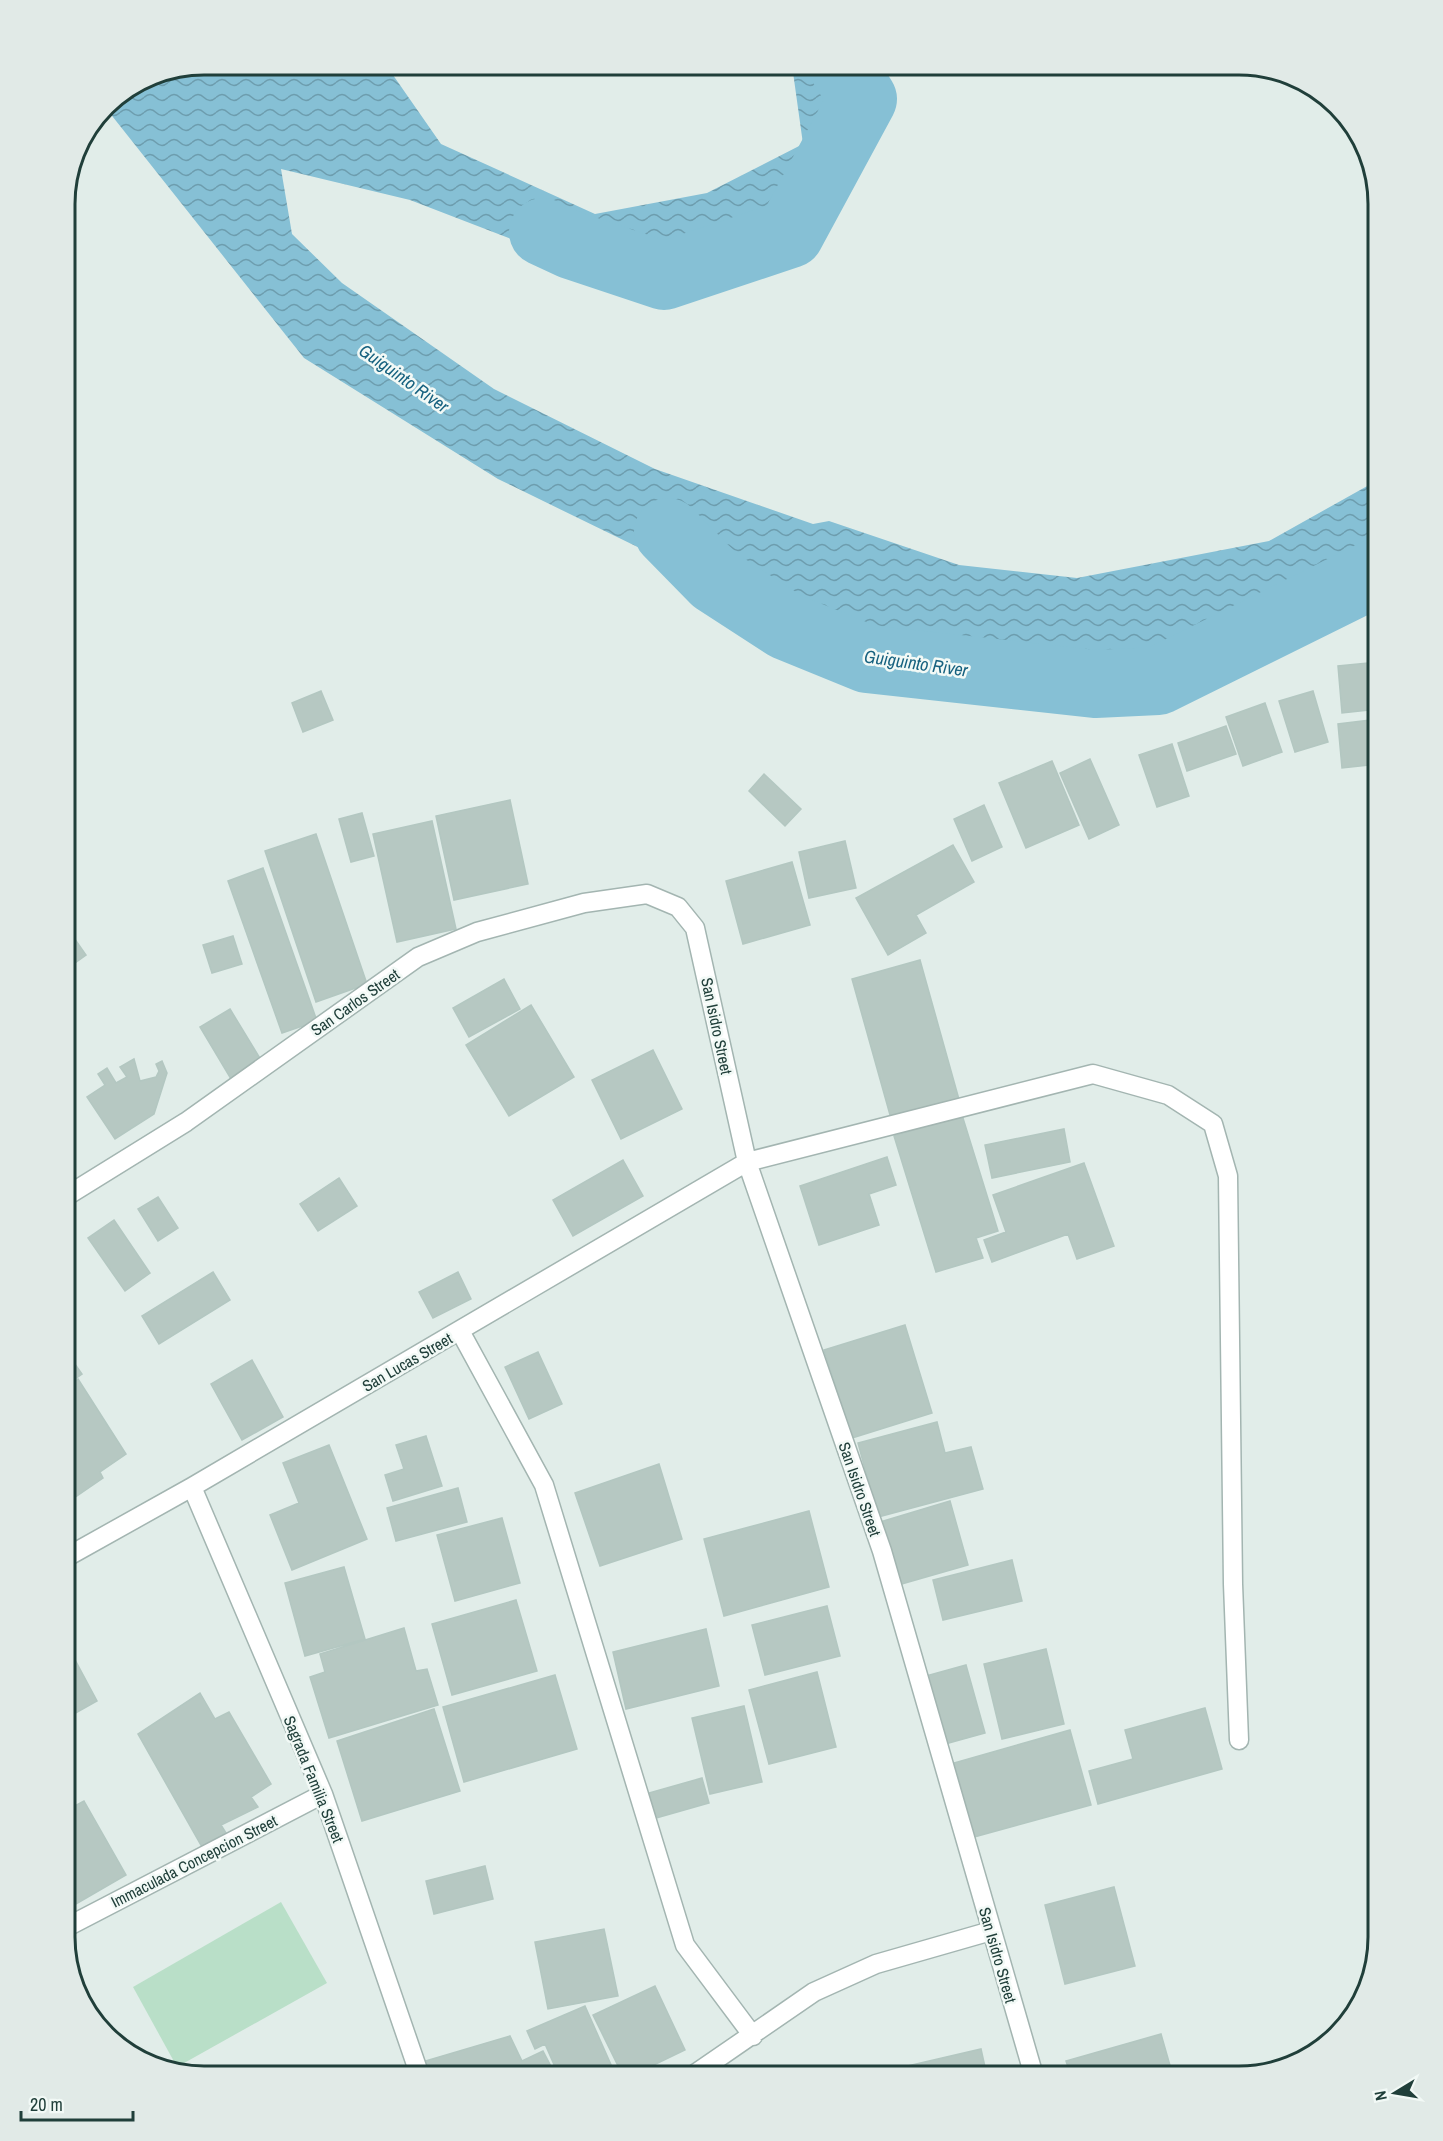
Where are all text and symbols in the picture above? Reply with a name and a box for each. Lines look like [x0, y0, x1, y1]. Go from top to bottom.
water label: Guiguinto River [354, 338, 455, 419]
water label: Guiguinto River [863, 643, 970, 683]
street label: San Carlos Street [306, 963, 404, 1041]
street label: San Isidro Street [696, 976, 738, 1077]
street label: San Lucas Street [358, 1327, 456, 1397]
street label: San Isidro Street [834, 1439, 887, 1539]
street label: Sagrada Familia Street [279, 1712, 350, 1846]
street label: Immaculada Concepcion Street [107, 1809, 281, 1913]
street label: San Isidro Street [974, 1905, 1022, 2006]
north arrow [1365, 2063, 1425, 2123]
scale bar [21, 2084, 134, 2122]
text: N [1369, 2089, 1392, 2103]
text: 20 m [30, 2092, 63, 2117]

